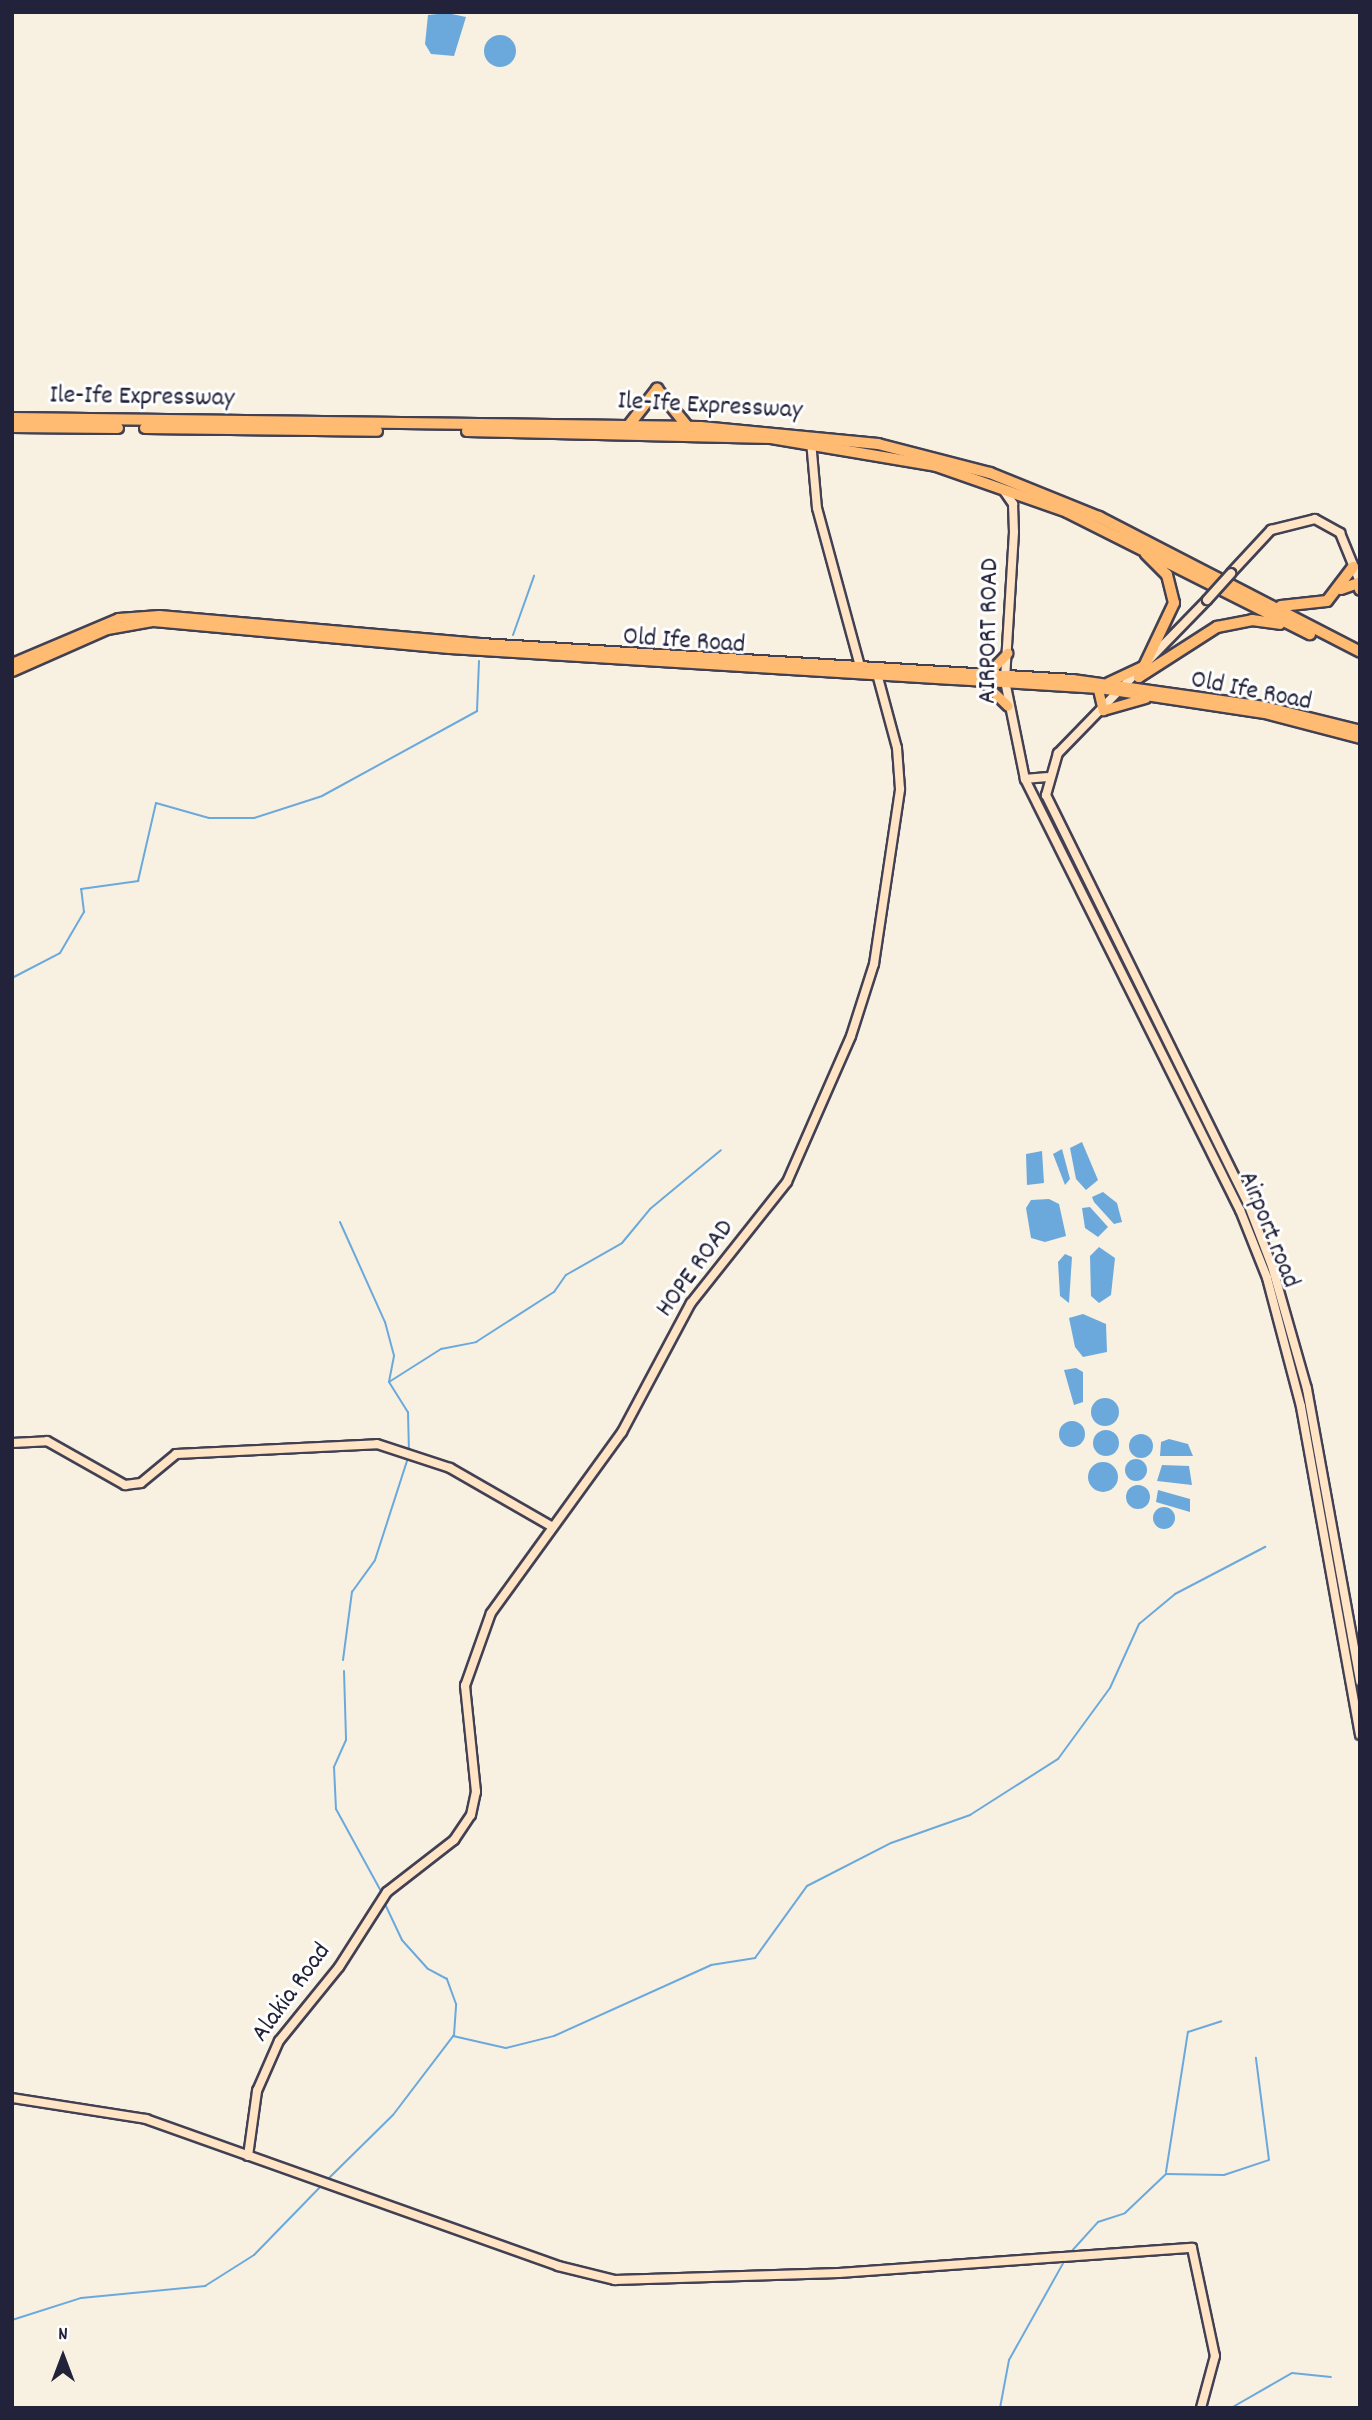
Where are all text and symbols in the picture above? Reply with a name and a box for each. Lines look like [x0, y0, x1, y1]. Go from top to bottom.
street label: Ile-Ife Expressway [49, 381, 235, 415]
street label: Ile-Ife Expressway [617, 387, 803, 427]
street label: AIRPORT ROAD [973, 558, 1007, 704]
street label: Old Ife Road [622, 622, 746, 662]
street label: Old Ife Road [1188, 665, 1314, 719]
street label: Airport road [1231, 1167, 1305, 1293]
street label: HOPE ROAD [650, 1214, 742, 1324]
street label: Alakia Road [246, 1937, 338, 2049]
north arrow [28, 2322, 98, 2392]
text: N [58, 2322, 68, 2349]

